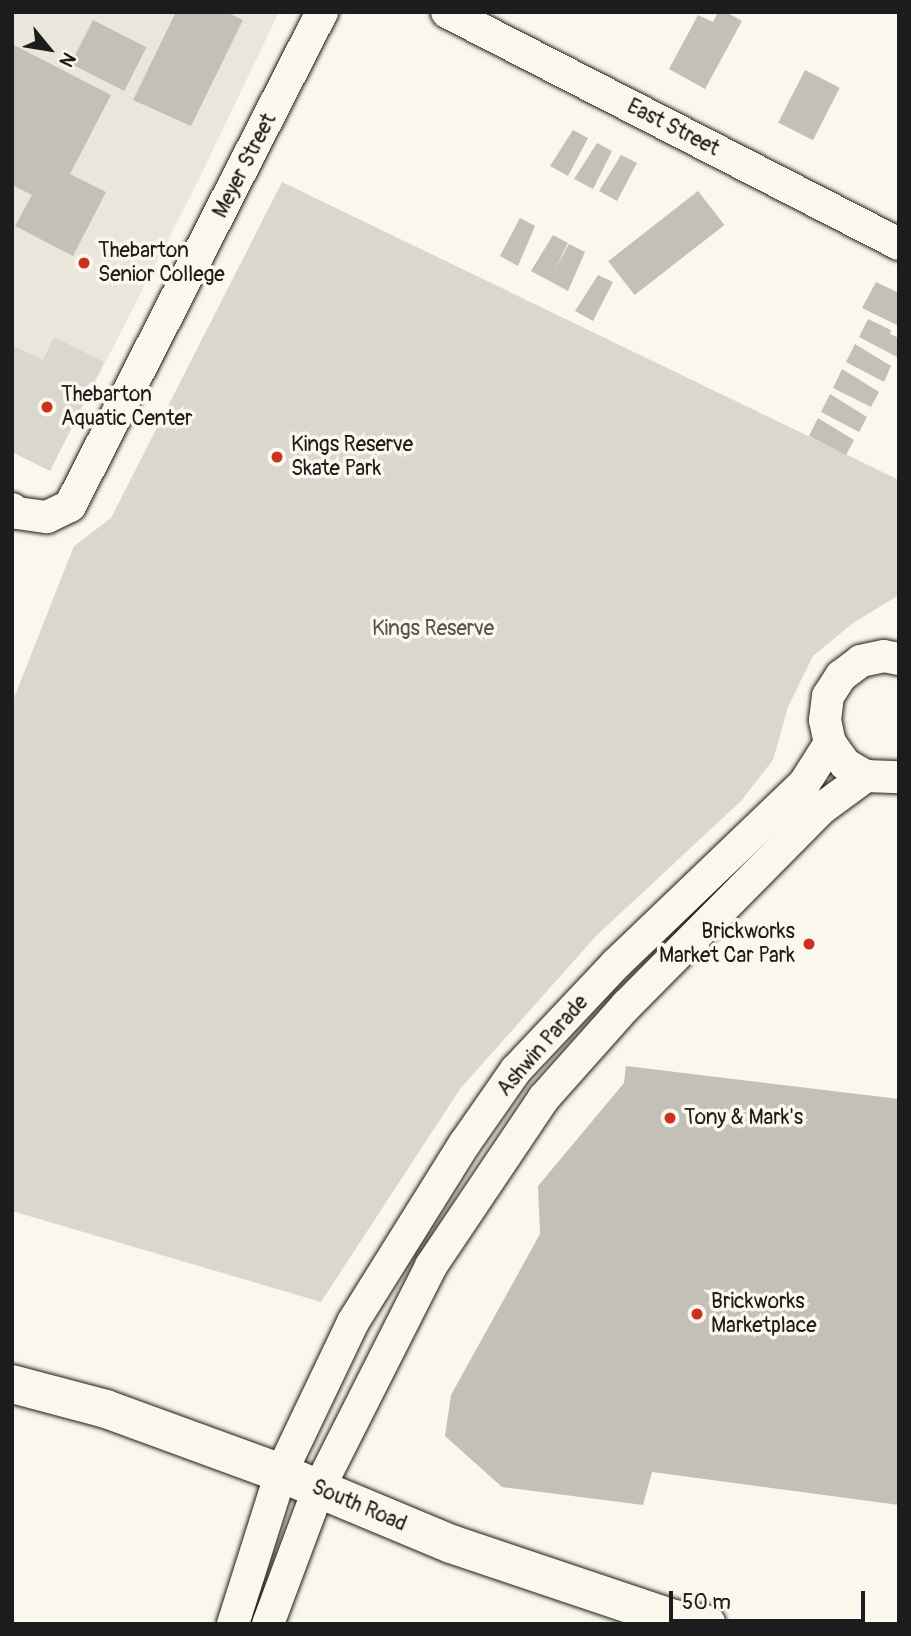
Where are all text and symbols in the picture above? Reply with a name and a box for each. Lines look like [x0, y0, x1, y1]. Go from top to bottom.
north arrow [14, 14, 84, 84]
text: N [54, 48, 81, 71]
street label: East Street [623, 94, 723, 162]
street label: Meyer Street [208, 110, 282, 222]
place label: Thebarton Senior College [98, 238, 225, 288]
marker: Thebarton Senior College [76, 255, 92, 271]
place label: Thebarton Aquatic Center [61, 382, 192, 432]
marker: Thebarton Aquatic Center [39, 399, 55, 415]
place label: Kings Reserve Skate Park [291, 432, 413, 482]
marker: Kings Reserve Skate Park [269, 449, 285, 465]
park label: Kings Reserve [372, 616, 494, 642]
place label: Brickworks Market Car Park [659, 919, 795, 969]
marker: Brickworks Market Car Park [801, 936, 817, 952]
street label: Ashwin Parade [492, 990, 594, 1102]
place label: Tony & Mark's [684, 1105, 803, 1131]
marker: Tony & Mark's [662, 1110, 678, 1126]
place label: Brickworks Marketplace [711, 1289, 817, 1339]
marker: Brickworks Marketplace [689, 1306, 705, 1322]
street label: South Road [308, 1475, 410, 1537]
scale bar [673, 1576, 869, 1620]
text: 50 m [682, 1589, 731, 1616]

